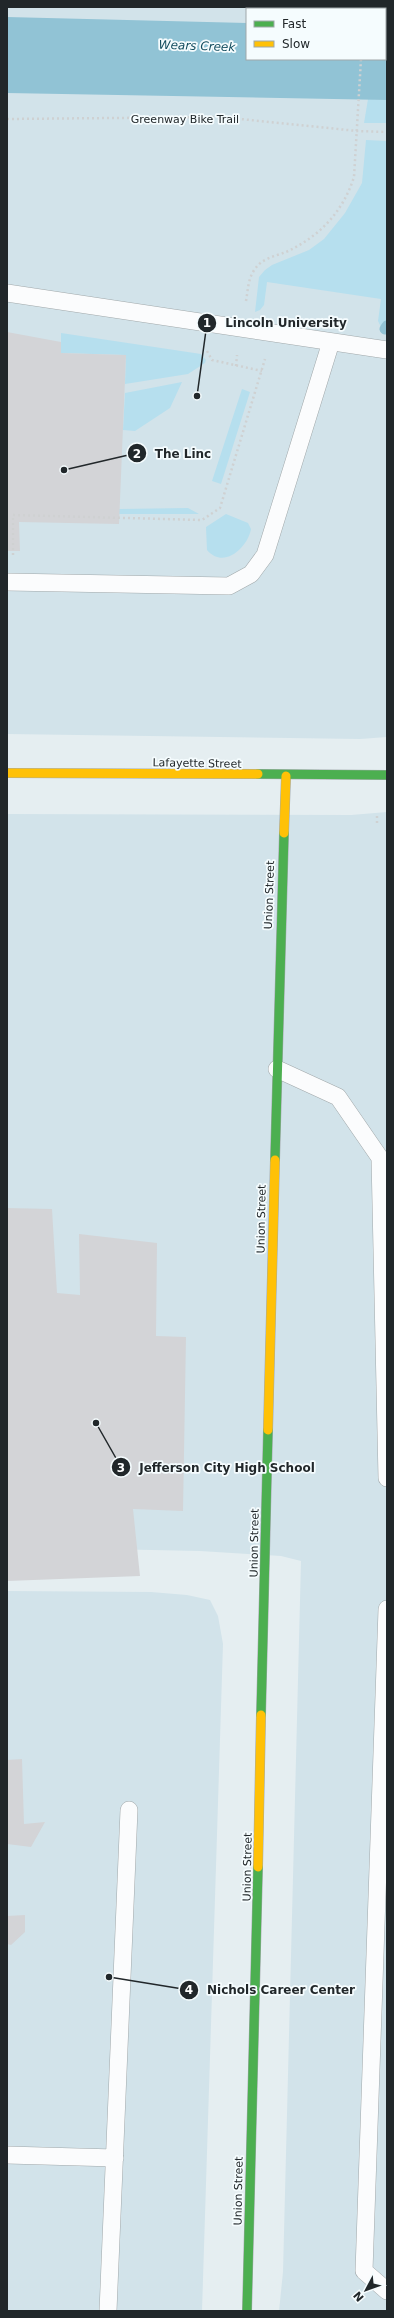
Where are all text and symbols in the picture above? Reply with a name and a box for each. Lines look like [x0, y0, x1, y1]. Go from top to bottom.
legend [246, 8, 386, 60]
text: Fast [282, 17, 306, 31]
text: Slow [282, 37, 310, 51]
water label: Wears Creek [158, 38, 237, 54]
street label: Greenway Bike Trail [131, 113, 239, 126]
callout: Lincoln University [197, 311, 355, 335]
text: 1 [203, 316, 211, 330]
text: Lincoln University [225, 316, 347, 330]
callout: The Linc [127, 441, 219, 465]
text: 2 [133, 447, 141, 461]
text: The Linc [155, 447, 211, 461]
street label: Lafayette Street [152, 756, 242, 771]
street label: Union Street [262, 860, 277, 930]
street label: Union Street [254, 1184, 269, 1253]
callout: Jefferson City High School [111, 1455, 323, 1479]
text: 3 [117, 1461, 125, 1475]
text: Jefferson City High School [138, 1461, 315, 1475]
street label: Union Street [247, 1508, 262, 1577]
street label: Union Street [240, 1832, 255, 1901]
callout: Nichols Career Center [179, 1978, 363, 2002]
text: 4 [185, 1983, 193, 1997]
text: Nichols Career Center [207, 1983, 355, 1997]
street label: Union Street [231, 2156, 246, 2225]
north arrow [346, 2270, 386, 2310]
text: N [351, 2288, 367, 2304]

